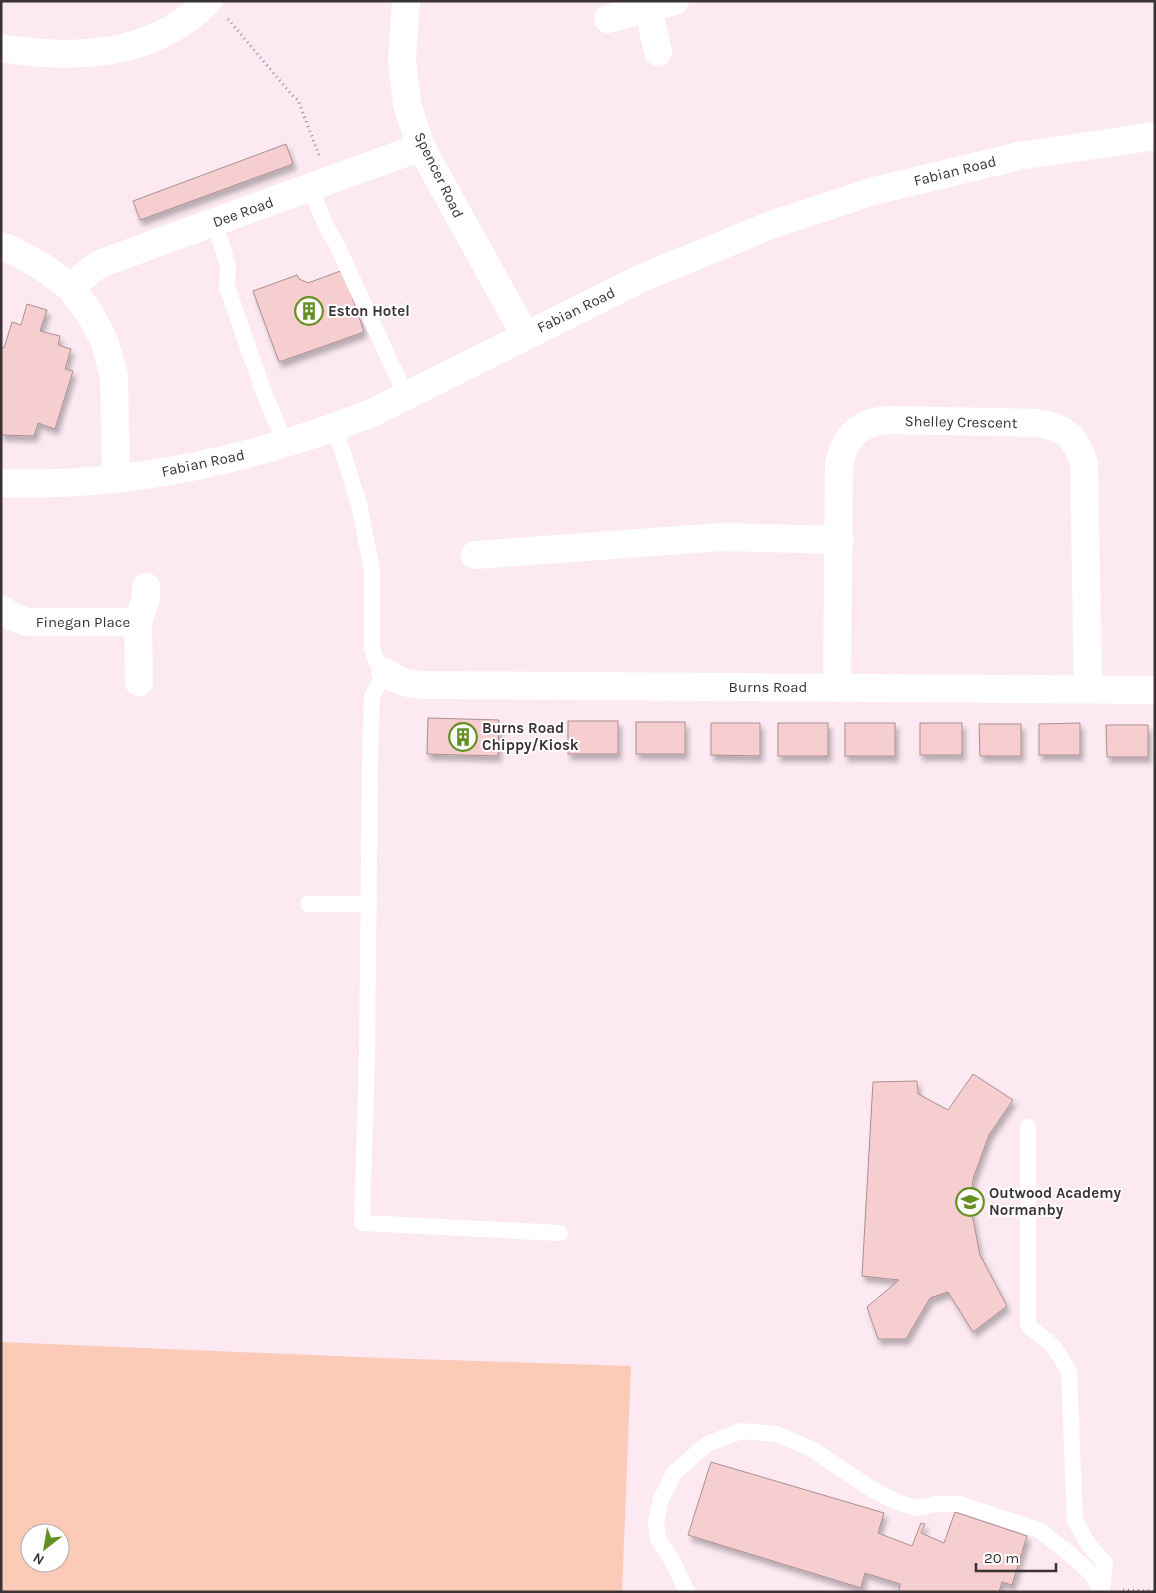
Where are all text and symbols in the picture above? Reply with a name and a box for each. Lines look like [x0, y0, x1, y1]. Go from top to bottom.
street label: Spencer Road [410, 129, 468, 221]
street label: Fabian Road [912, 152, 998, 190]
street label: Dee Road [210, 193, 276, 231]
street label: Fabian Road [534, 283, 618, 337]
building icon: Eston Hotel [294, 296, 324, 326]
place label: Eston Hotel [328, 302, 410, 320]
street label: Shelley Crescent [904, 412, 1018, 432]
street label: Fabian Road [160, 445, 246, 481]
street label: Finegan Place [36, 613, 130, 631]
street label: Burns Road [729, 678, 807, 696]
place label: Burns Road Chippy/Kiosk [482, 719, 579, 754]
building icon: Burns Road Chippy/Kiosk [448, 722, 478, 752]
place label: Outwood Academy Normanby [989, 1184, 1121, 1219]
school or university icon: Outwood Academy Normanby [955, 1187, 985, 1217]
north arrow [20, 1523, 70, 1573]
scale bar [976, 1540, 1056, 1572]
text: N [30, 1549, 47, 1569]
text: 20 m [984, 1549, 1019, 1567]

